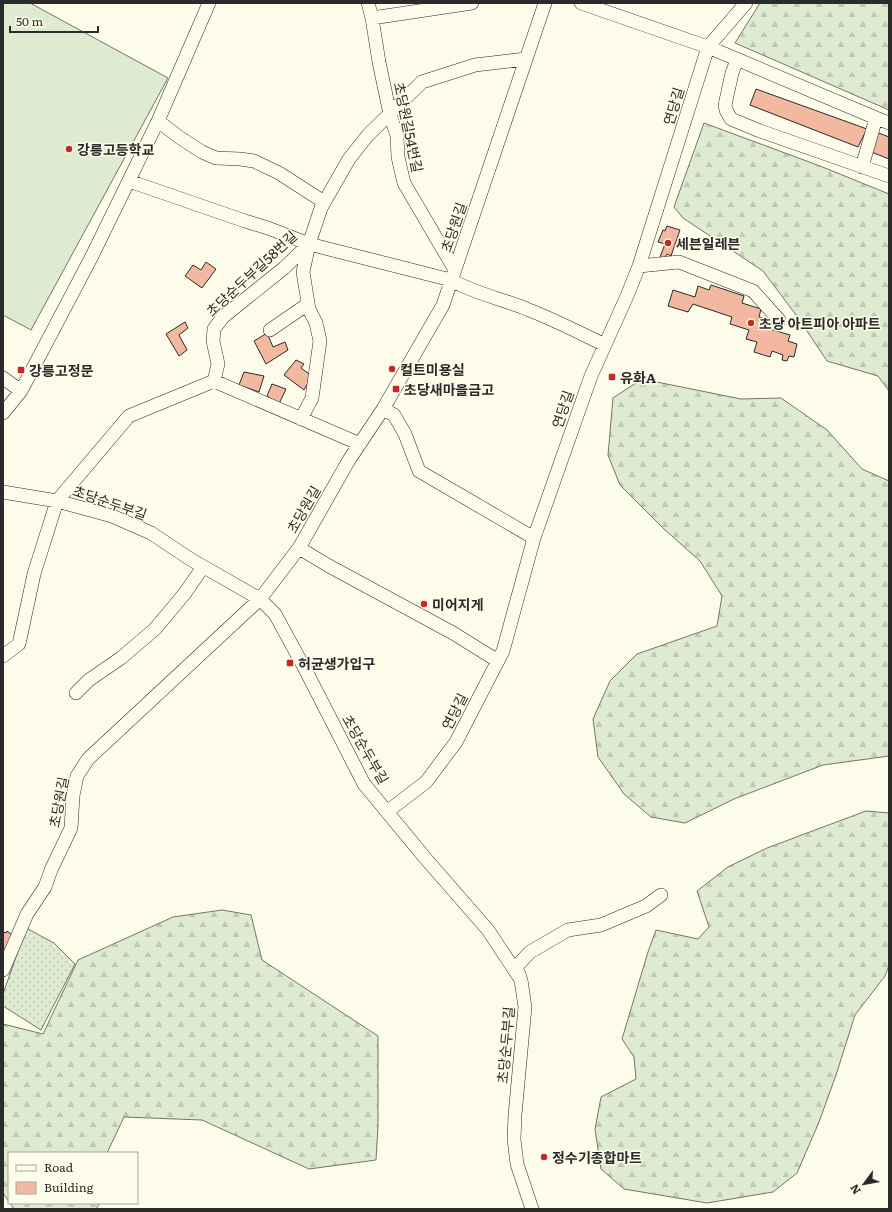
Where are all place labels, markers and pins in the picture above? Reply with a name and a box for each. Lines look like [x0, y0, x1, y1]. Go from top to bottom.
place label: 강릉고등학교 [77, 139, 154, 159]
marker: 강릉고등학교 [64, 144, 74, 154]
place label: 세븐일레븐 [676, 233, 741, 253]
marker: 세븐일레븐 [663, 238, 673, 248]
place label: 초당 아트피아 아파트 [759, 313, 881, 333]
marker: 초당 아트피아 아파트 [746, 318, 756, 328]
place label: 컬트미용실 [400, 359, 464, 379]
place label: 강릉고정문 [29, 360, 94, 380]
marker: 컬트미용실 [387, 364, 397, 374]
marker: 강릉고정문 [16, 365, 26, 375]
place label: 유화A [620, 367, 657, 387]
marker: 유화A [607, 372, 617, 382]
place label: 초당새마을금고 [404, 379, 494, 399]
marker: 초당새마을금고 [391, 384, 401, 394]
place label: 미어지게 [432, 594, 484, 614]
marker: 미어지게 [419, 599, 429, 609]
place label: 허균생가입구 [298, 653, 375, 673]
marker: 허균생가입구 [285, 658, 295, 668]
place label: 정수기종합마트 [552, 1147, 642, 1167]
marker: 정수기종합마트 [539, 1152, 549, 1162]

